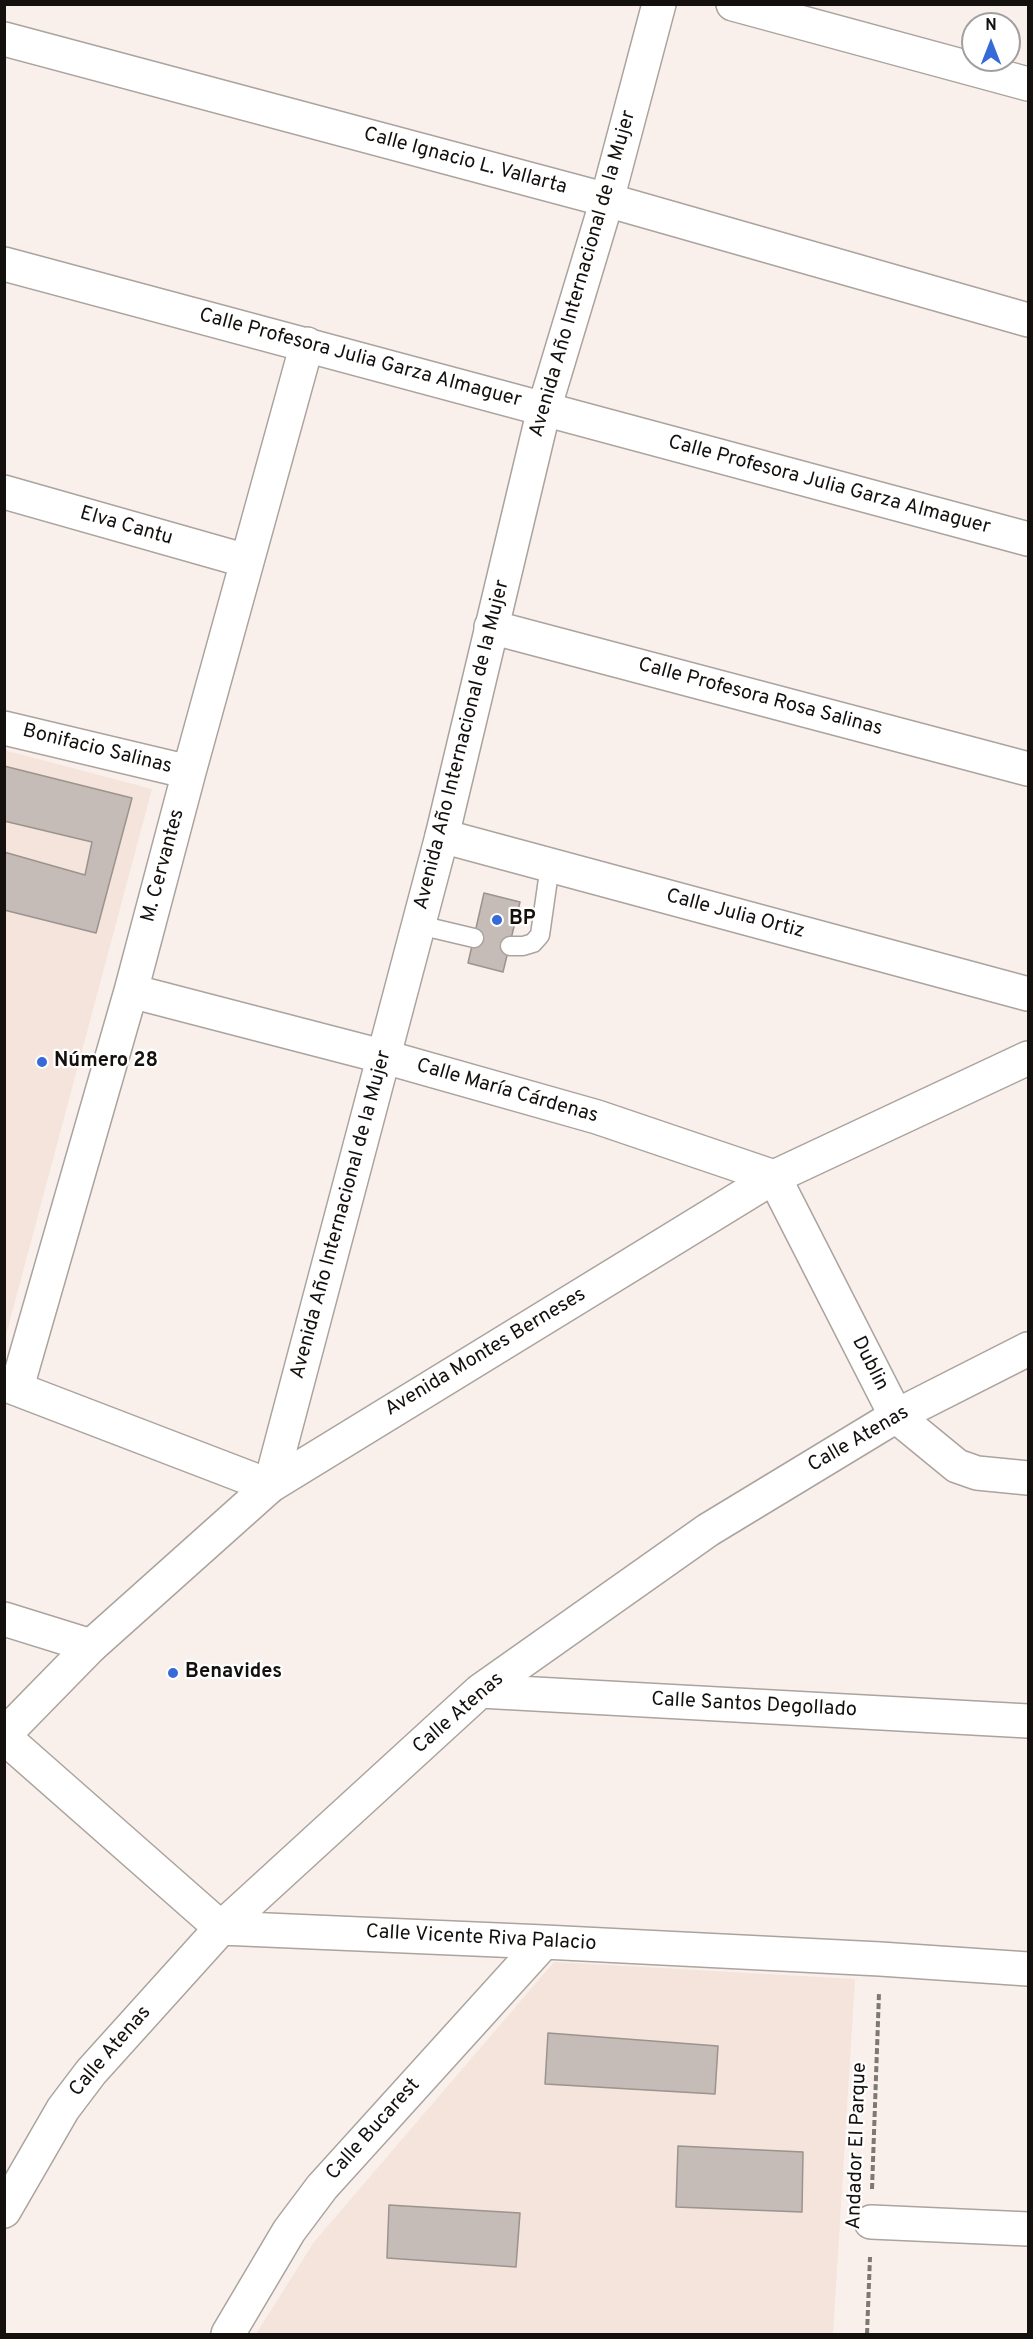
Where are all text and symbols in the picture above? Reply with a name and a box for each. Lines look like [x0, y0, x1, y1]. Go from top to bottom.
north arrow [961, 12, 1021, 72]
text: N [985, 16, 997, 36]
street label: Avenida Año Internacional de la Mujer [526, 108, 642, 440]
street label: Calle Ignacio L. Vallarta [361, 123, 569, 201]
street label: Calle Profesora Julia Garza Almaguer [196, 304, 524, 414]
street label: Calle Profesora Julia Garza Almaguer [665, 431, 993, 541]
street label: Elva Cantu [77, 502, 175, 552]
street label: Avenida Año Internacional de la Mujer [410, 578, 516, 912]
street label: Calle Profesora Rosa Salinas [635, 654, 885, 742]
street label: Bonifacio Salinas [20, 720, 174, 780]
street label: M. Cervantes [137, 807, 191, 925]
street label: Calle Julia Ortiz [663, 885, 807, 945]
place label: BP [509, 908, 535, 932]
marker: BP [490, 913, 504, 927]
street label: Avenida Año Internacional de la Mujer [287, 1048, 397, 1382]
place label: Número 28 [54, 1050, 158, 1074]
marker: Número 28 [35, 1055, 49, 1069]
street label: Calle María Cárdenas [413, 1055, 601, 1129]
street label: Avenida Montes Berneses [381, 1284, 591, 1422]
street label: Dublin [845, 1333, 893, 1395]
street label: Calle Atenas [804, 1402, 914, 1478]
place label: Benavides [185, 1661, 282, 1685]
marker: Benavides [166, 1666, 180, 1680]
street label: Calle Atenas [409, 1668, 509, 1760]
street label: Calle Santos Degollado [650, 1689, 858, 1723]
street label: Calle Vicente Riva Palacio [365, 1921, 597, 1957]
street label: Calle Atenas [65, 2002, 157, 2102]
street label: Andador El Parque [843, 2062, 873, 2230]
street label: Calle Bucarest [322, 2074, 426, 2186]

